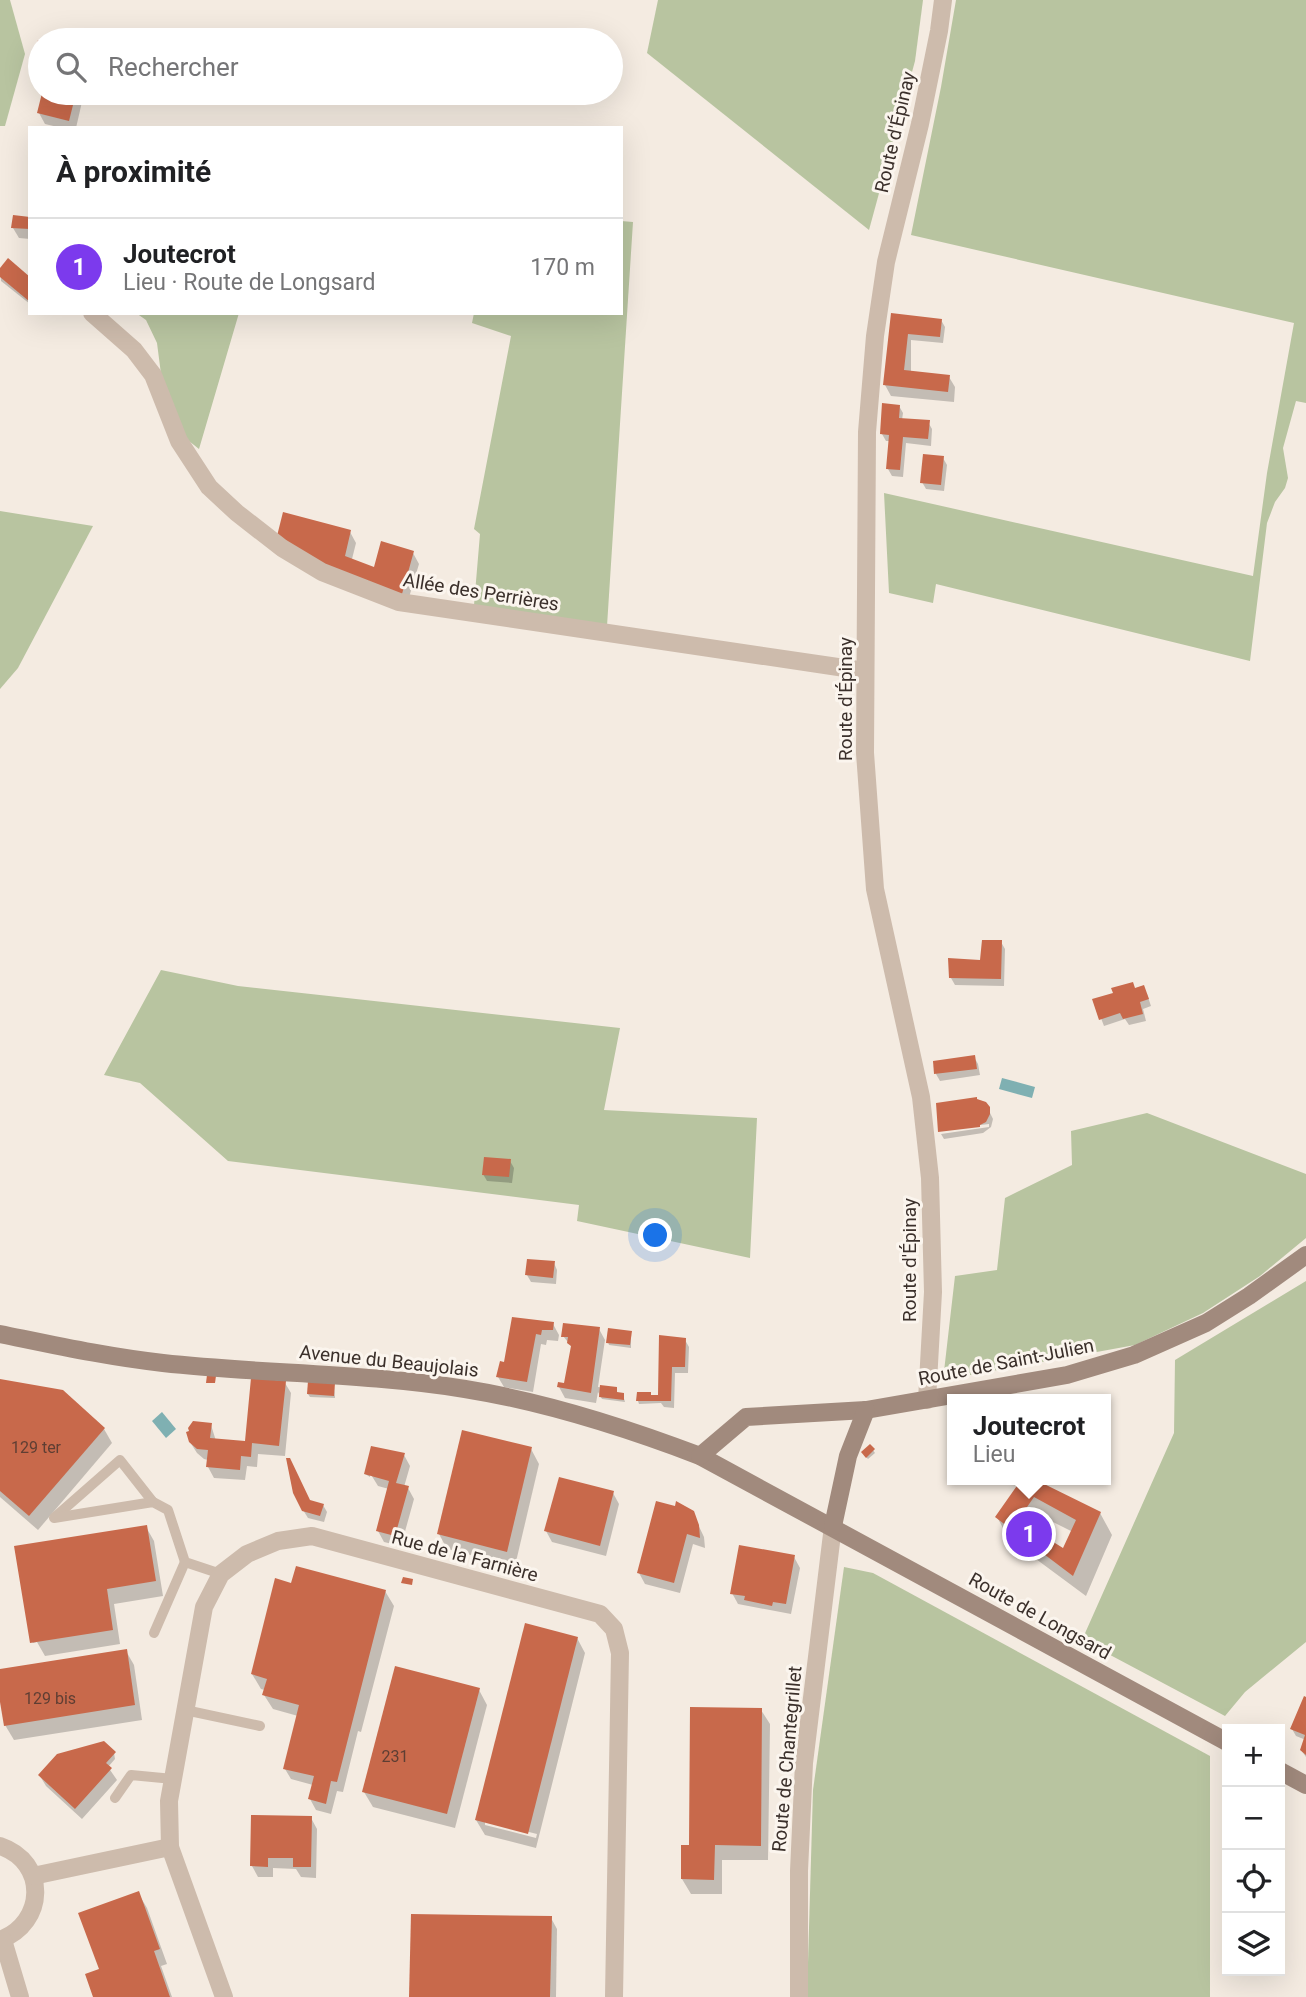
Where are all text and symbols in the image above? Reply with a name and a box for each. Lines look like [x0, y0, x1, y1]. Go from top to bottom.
search box [28, 28, 623, 105]
icon: search [52, 48, 90, 86]
text: Rechercher [108, 52, 239, 82]
street label: Route d'Épinay [870, 69, 920, 195]
text: À proximité [56, 154, 211, 189]
text: Joutecrot [123, 239, 236, 269]
text: 1 [72, 254, 86, 281]
text: 170 m [530, 254, 595, 281]
text: Lieu · Route de Longsard [123, 269, 376, 296]
street label: Allée des Perrières [401, 568, 561, 616]
street label: Route d'Épinay [834, 637, 857, 761]
street label: Route d'Épinay [898, 1198, 921, 1322]
your location [638, 1218, 672, 1252]
street label: Route de Saint-Julien [916, 1334, 1096, 1390]
street label: Avenue du Beaujolais [298, 1340, 480, 1382]
popup [947, 1394, 1111, 1485]
text: Joutecrot [973, 1411, 1085, 1441]
house number: 129 ter [11, 1438, 62, 1457]
text: Lieu [973, 1441, 1015, 1468]
pin: 1 [1006, 1508, 1052, 1560]
street label: Rue de la Farnière [389, 1525, 541, 1587]
street label: Route de Longsard [965, 1567, 1115, 1665]
street label: Route de Chantegrillet [767, 1665, 807, 1853]
house number: 129 bis [24, 1689, 76, 1708]
map controls [1222, 1724, 1285, 1976]
button: + [1222, 1724, 1285, 1787]
house number: 231 [382, 1747, 408, 1766]
button: − [1222, 1787, 1285, 1850]
button: locate [1222, 1850, 1285, 1913]
button: layers [1222, 1913, 1285, 1976]

